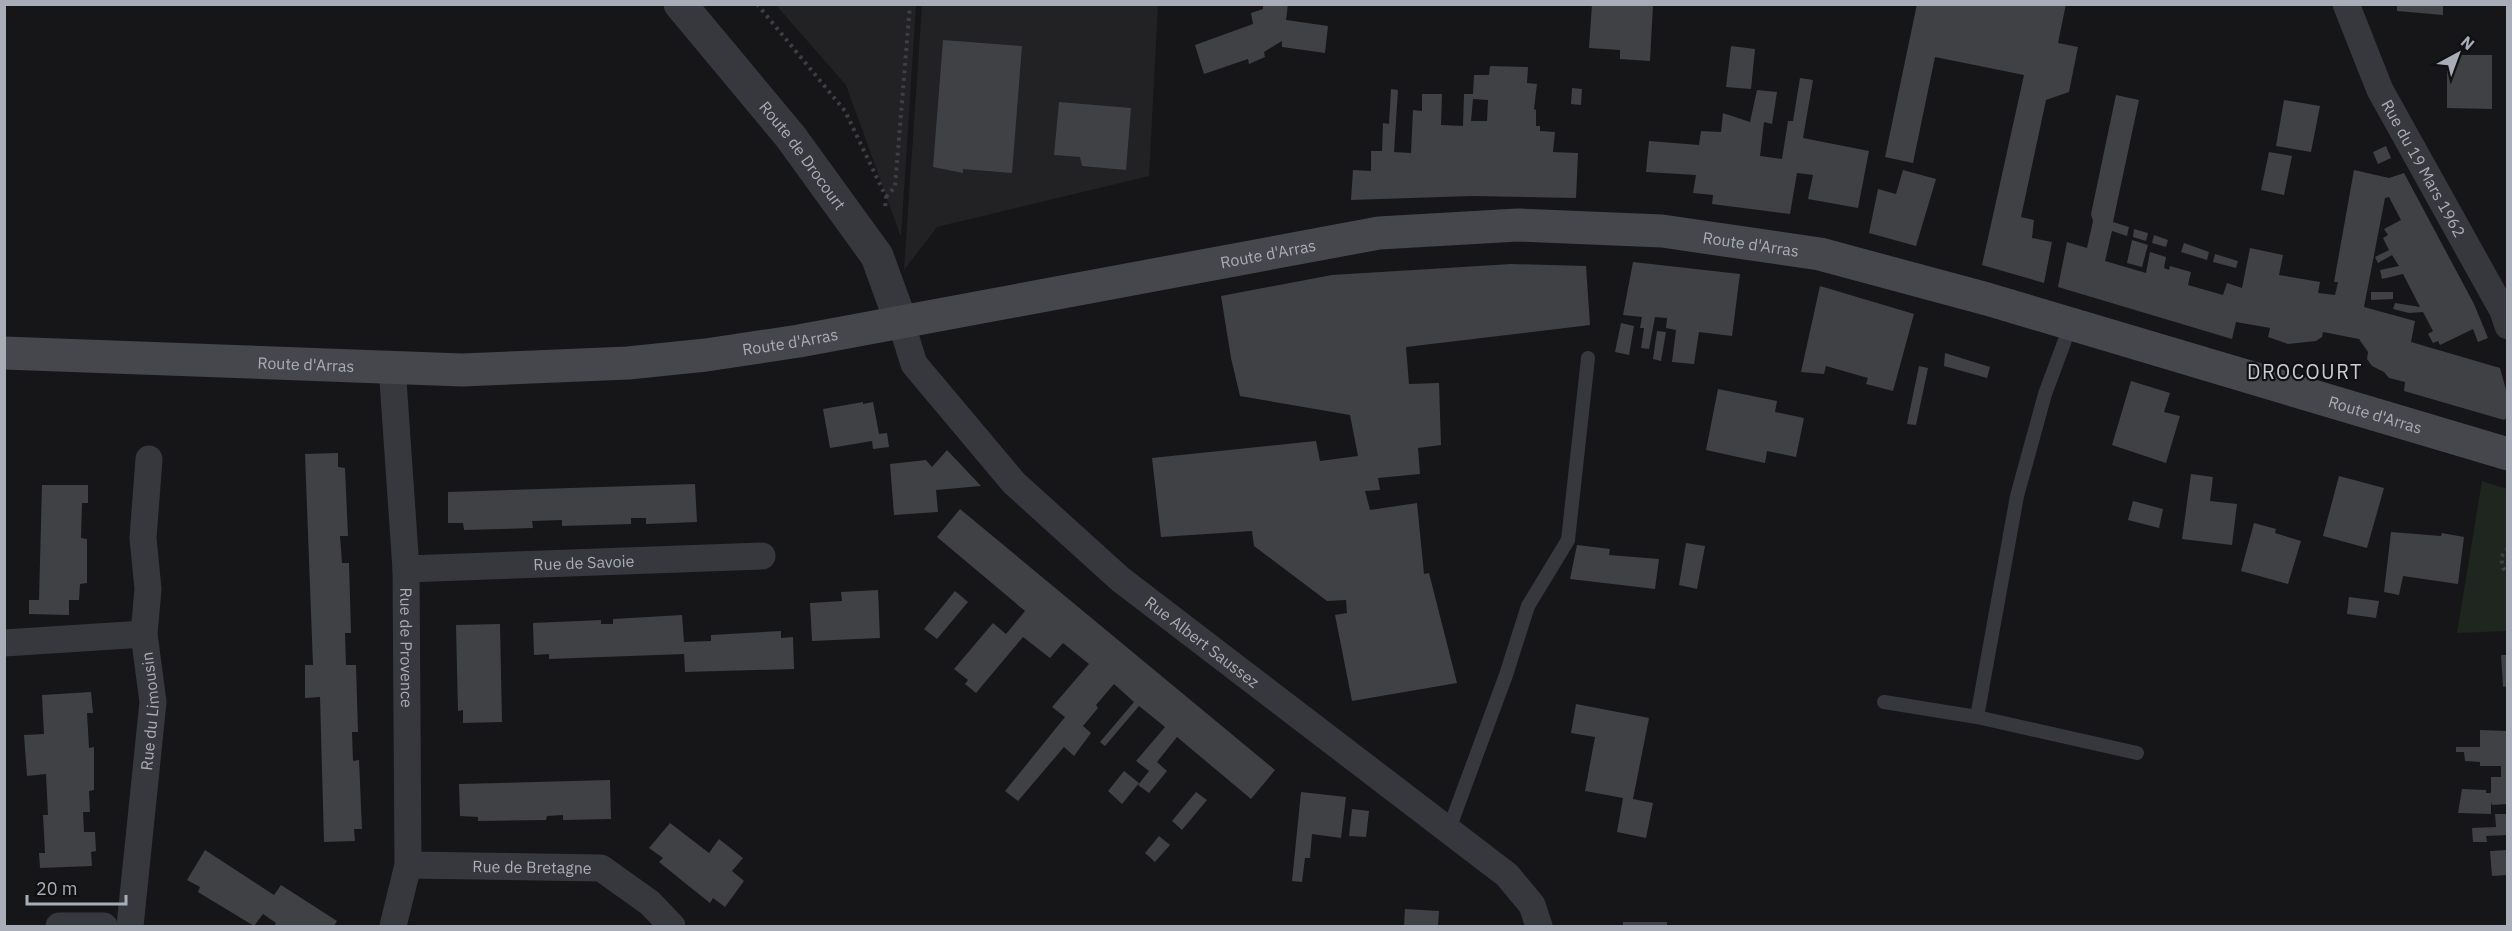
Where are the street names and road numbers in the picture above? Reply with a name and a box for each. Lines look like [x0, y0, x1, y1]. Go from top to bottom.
street label: Rue du 19 Mars 1962 [2377, 96, 2470, 241]
street label: Route de Drocourt [755, 97, 850, 214]
street label: Route d'Arras [1701, 227, 1800, 261]
street label: Route d'Arras [1219, 235, 1317, 272]
street label: Route d'Arras [741, 324, 840, 359]
street label: Route d'Arras [257, 352, 355, 376]
street label: Route d'Arras [2326, 391, 2425, 438]
street label: Rue de Savoie [533, 551, 635, 574]
street label: Rue de Provence [396, 587, 417, 708]
street label: Rue Albert Saussez [1141, 592, 1263, 692]
street label: Rue du Limousin [136, 651, 163, 771]
street label: Rue de Bretagne [472, 856, 592, 878]

